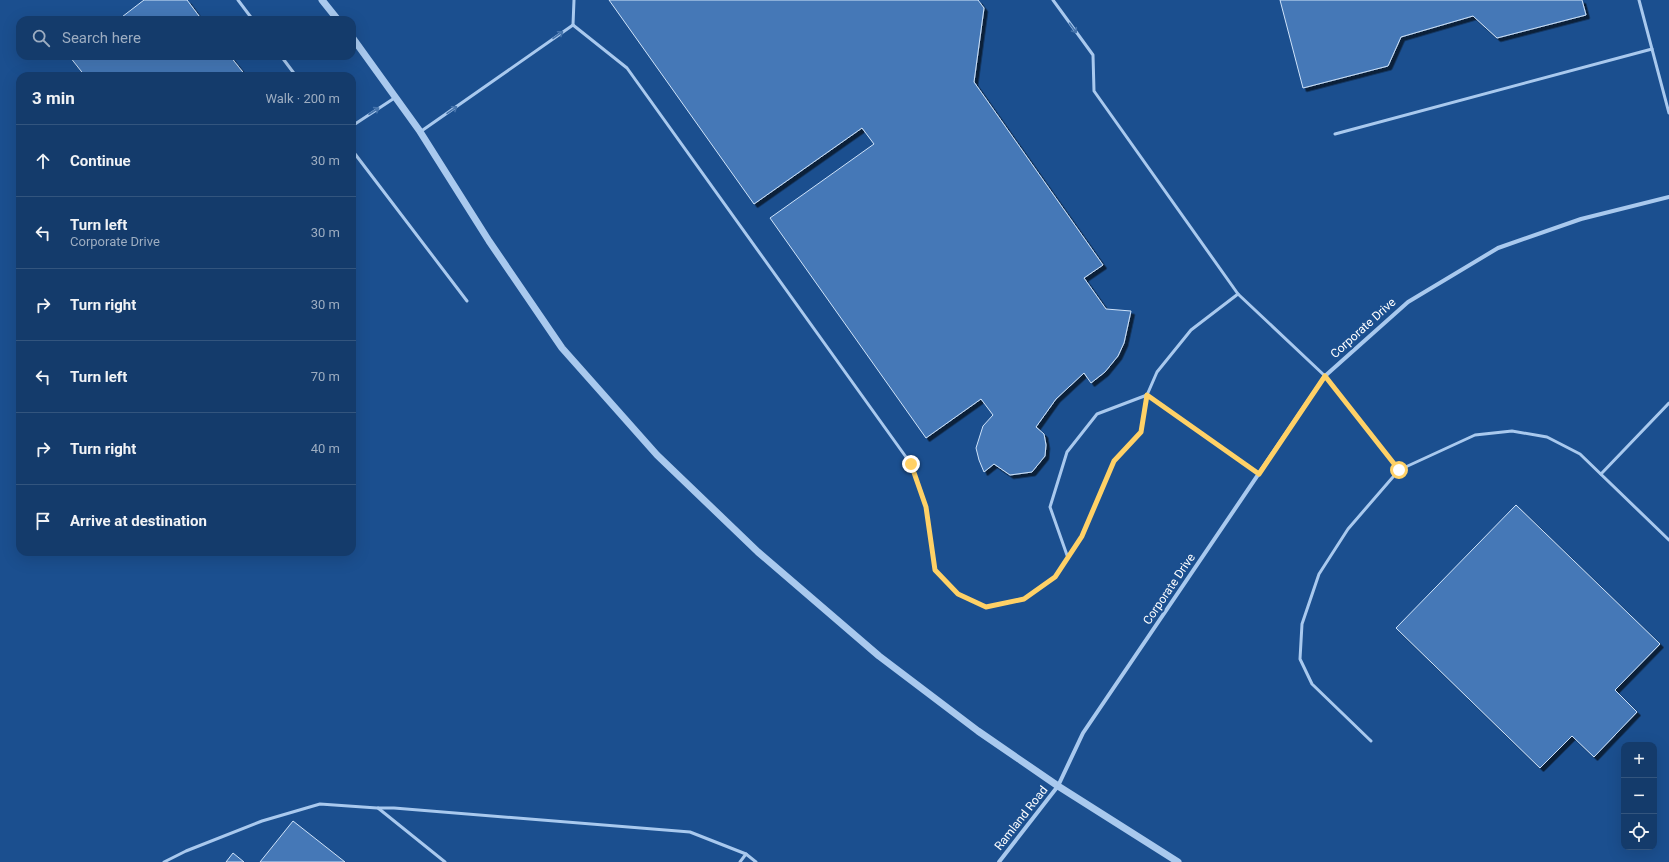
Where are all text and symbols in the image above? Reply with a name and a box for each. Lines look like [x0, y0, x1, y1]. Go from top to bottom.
search box [16, 16, 356, 60]
one-way arrow [1069, 22, 1077, 33]
icon: search [30, 27, 52, 49]
text: Search here [62, 29, 141, 47]
one-way arrow [553, 31, 564, 39]
text: 3 min [32, 88, 75, 108]
text: Walk · 200 m [265, 91, 340, 106]
one-way arrow [446, 106, 457, 114]
one-way arrow [368, 107, 380, 115]
icon: ahead [32, 150, 54, 172]
text: Continue [70, 152, 131, 170]
text: 30 m [311, 153, 340, 168]
text: Turn left [70, 216, 127, 234]
icon: left [32, 222, 54, 244]
text: 30 m [311, 225, 340, 240]
text: Corporate Drive [70, 234, 160, 249]
icon: right [32, 294, 54, 316]
street label: Corporate Drive [1328, 295, 1398, 361]
text: Turn right [70, 296, 136, 314]
text: 30 m [311, 297, 340, 312]
icon: left [32, 366, 54, 388]
text: Turn left [70, 368, 127, 386]
text: 70 m [311, 369, 340, 384]
icon: right [32, 438, 54, 460]
text: Turn right [70, 440, 136, 458]
text: 40 m [311, 441, 340, 456]
route end [902, 455, 920, 473]
route start [1390, 461, 1408, 479]
icon: arrive [32, 510, 54, 532]
text: Arrive at destination [70, 512, 207, 530]
street label: Corporate Drive [1140, 551, 1198, 627]
map controls [1621, 742, 1657, 850]
button: + [1621, 742, 1657, 778]
button: − [1621, 778, 1657, 814]
street label: Ramland Road [992, 783, 1050, 853]
button: locate [1621, 814, 1657, 850]

